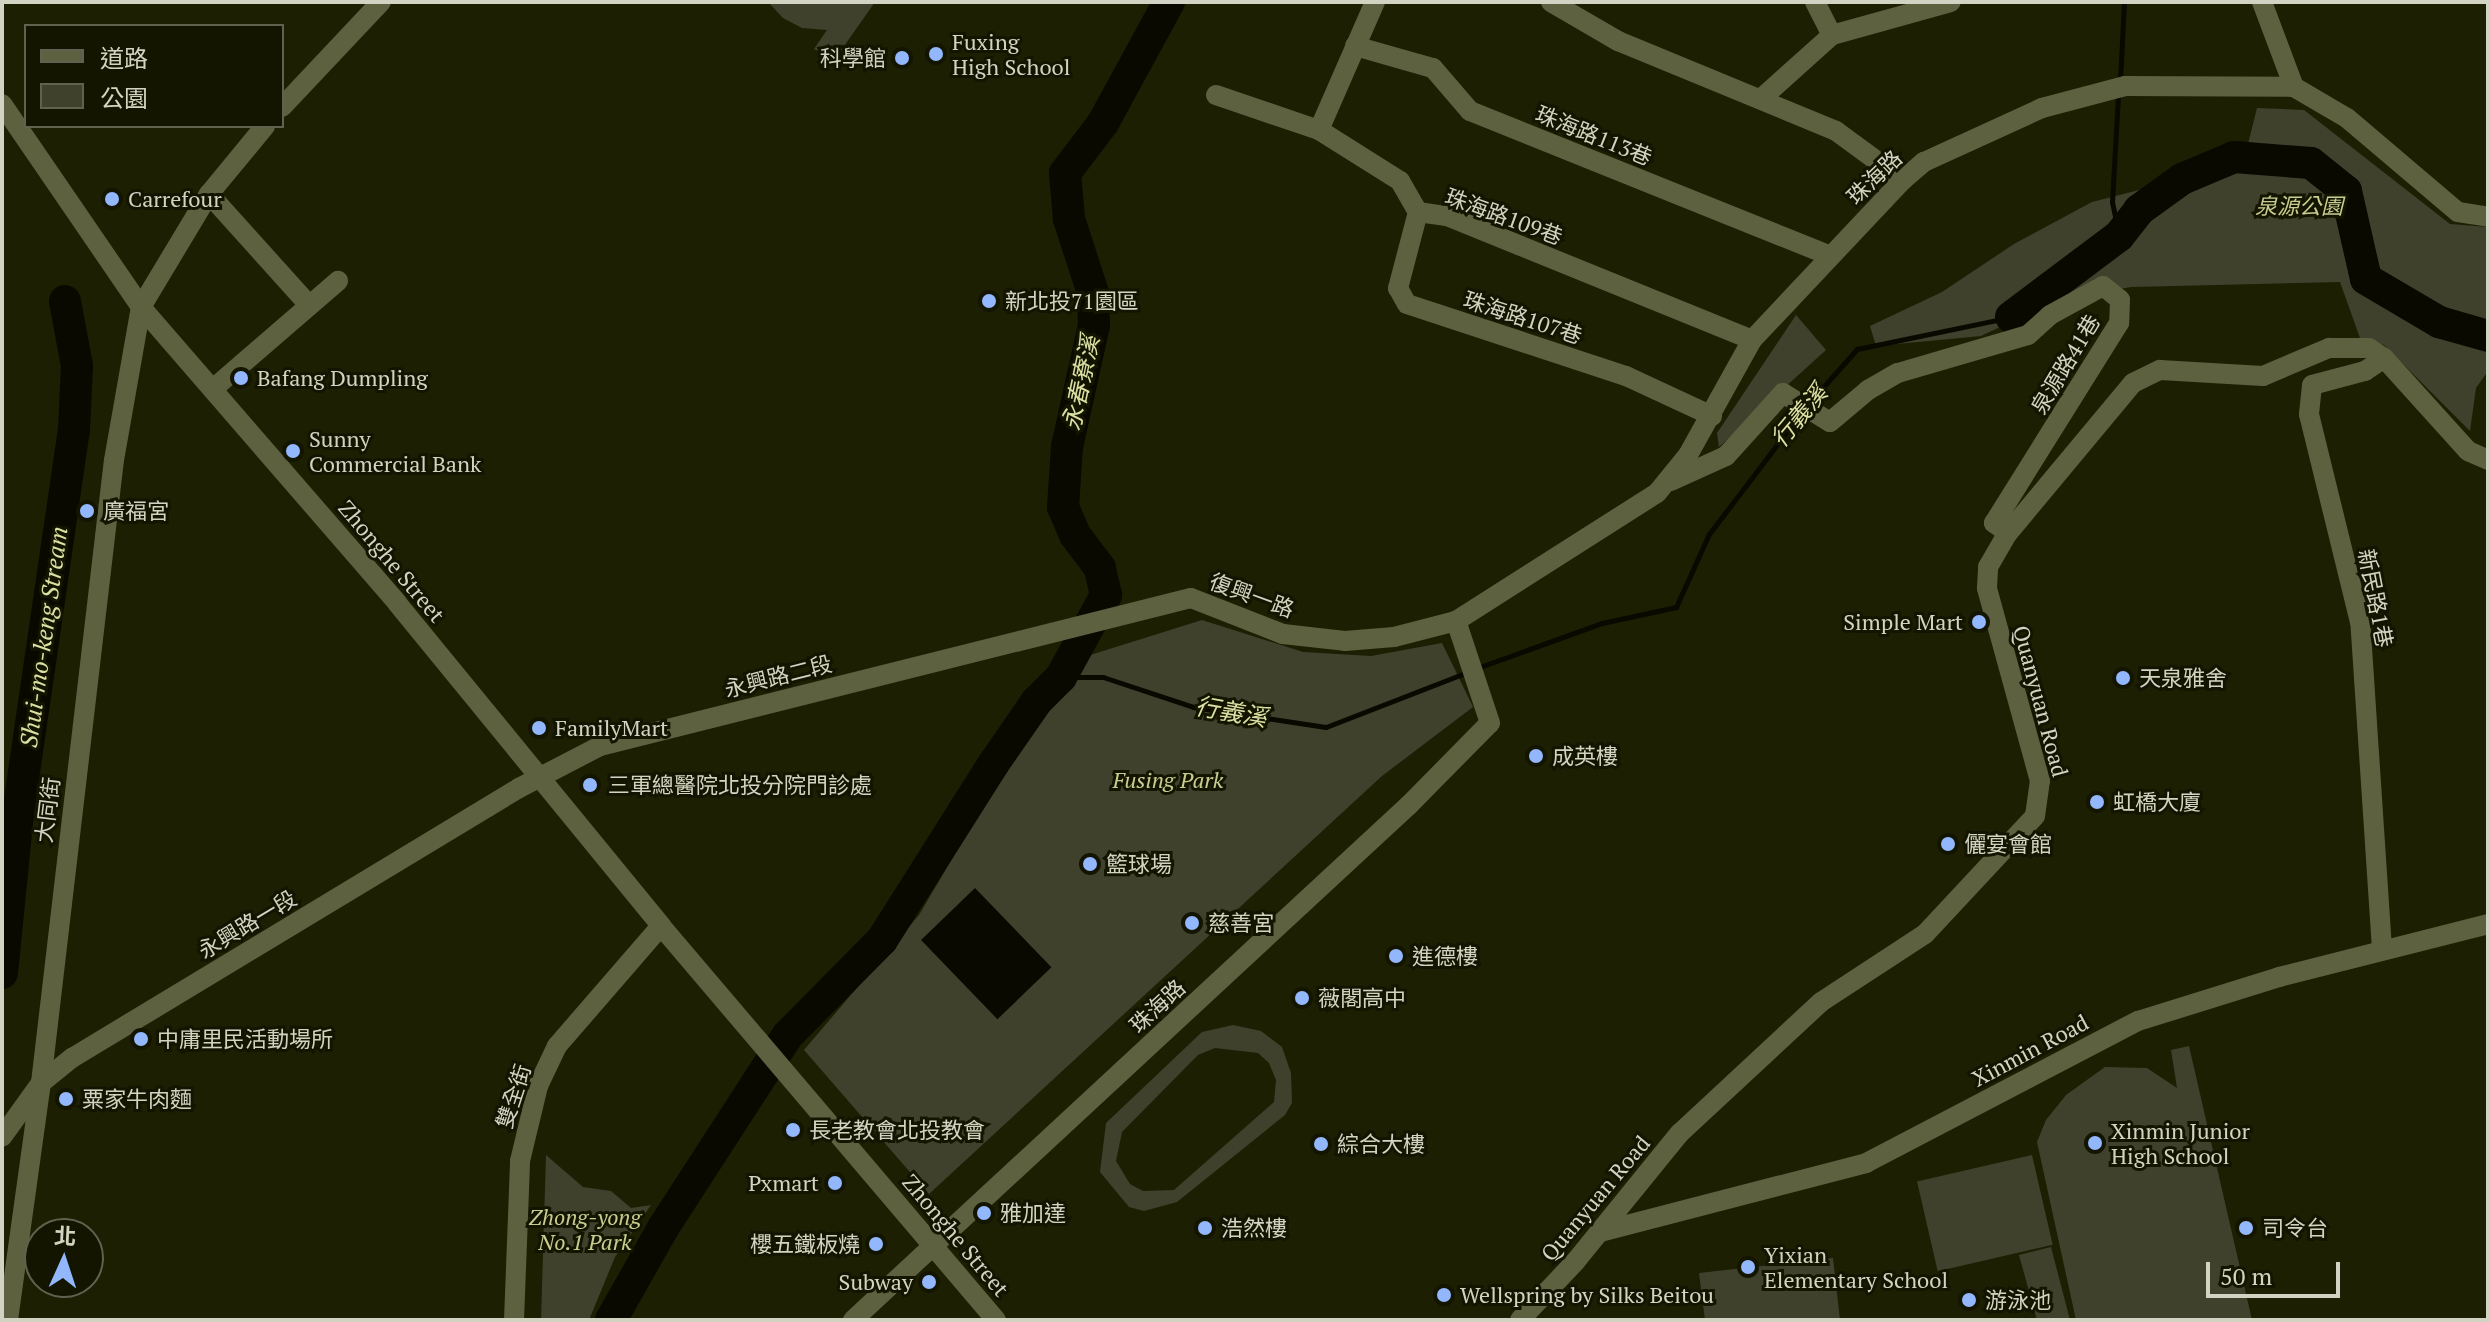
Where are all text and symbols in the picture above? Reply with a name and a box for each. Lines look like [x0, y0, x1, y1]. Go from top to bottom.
legend [24, 24, 284, 128]
place label: Fuxing High School [952, 28, 1070, 80]
text: 道路 [100, 42, 148, 74]
place label: 科學館 [820, 45, 886, 71]
marker: Fuxing High School [927, 45, 945, 63]
marker: 科學館 [893, 49, 911, 67]
text: 公園 [100, 82, 148, 114]
street label: 珠海路113巷 [1532, 100, 1656, 170]
street label: 珠海路 [1841, 145, 1907, 209]
street label: 珠海路109巷 [1442, 183, 1566, 249]
place label: Carrefour [128, 186, 222, 212]
marker: Carrefour [103, 190, 121, 208]
park label: 泉源公園 [2255, 193, 2343, 219]
street label: 珠海路107巷 [1460, 285, 1586, 349]
place label: 新北投71園區 [1005, 288, 1138, 314]
marker: 新北投71園區 [980, 292, 998, 310]
street label: 泉源路41巷 [2025, 309, 2105, 419]
water label: 永春寮溪 [1057, 333, 1105, 433]
place label: Bafang Dumpling [257, 365, 428, 391]
marker: Bafang Dumpling [232, 369, 250, 387]
water label: 行義溪 [1765, 379, 1833, 453]
place label: Sunny Commercial Bank [309, 425, 481, 476]
marker: Sunny Commercial Bank [284, 442, 302, 460]
street label: Zhonghe Street [333, 495, 451, 627]
place label: 廣福宮 [103, 498, 169, 524]
marker: 廣福宮 [78, 502, 96, 520]
water label: Shui-mo-keng Stream [14, 525, 74, 749]
street label: 新民路1巷 [2354, 547, 2398, 649]
street label: 復興一路 [1206, 568, 1298, 622]
place label: Simple Mart [1843, 609, 1963, 635]
marker: Simple Mart [1970, 613, 1988, 631]
street label: Quanyuan Road [2008, 623, 2074, 779]
street label: 永興路二段 [721, 650, 835, 702]
place label: 天泉雅舍 [2139, 665, 2227, 691]
marker: 天泉雅舍 [2114, 669, 2132, 687]
water label: 行義溪 [1193, 692, 1269, 732]
place label: FamilyMart [555, 715, 668, 741]
marker: FamilyMart [530, 719, 548, 737]
place label: 成英樓 [1552, 743, 1618, 769]
marker: 成英樓 [1527, 747, 1545, 765]
park label: Fusing Park [1113, 767, 1223, 793]
place label: 三軍總醫院北投分院門診處 [608, 772, 872, 798]
marker: 三軍總醫院北投分院門診處 [579, 774, 601, 796]
street label: 大同街 [30, 776, 64, 844]
place label: 虹橋大廈 [2113, 789, 2201, 815]
marker: 虹橋大廈 [2088, 793, 2106, 811]
place label: 儷宴會館 [1964, 831, 2052, 857]
marker: 儷宴會館 [1939, 835, 1957, 853]
place label: 籃球場 [1106, 851, 1172, 877]
marker: 籃球場 [1081, 855, 1099, 873]
street label: 永興路一段 [193, 884, 301, 964]
place label: 慈善宮 [1208, 910, 1274, 936]
marker: 慈善宮 [1183, 914, 1201, 932]
place label: 進德樓 [1412, 943, 1478, 969]
marker: 進德樓 [1387, 947, 1405, 965]
street label: 珠海路 [1124, 974, 1190, 1038]
place label: 薇閣高中 [1318, 985, 1406, 1011]
marker: 薇閣高中 [1293, 989, 1311, 1007]
street label: Xinmin Road [1968, 1008, 2092, 1092]
place label: 中庸里民活動場所 [157, 1026, 333, 1052]
marker: 中庸里民活動場所 [132, 1030, 150, 1048]
street label: 雙全街 [490, 1061, 536, 1131]
place label: 粟家牛肉麵 [82, 1086, 192, 1112]
marker: 粟家牛肉麵 [57, 1090, 75, 1108]
place label: 長老教會北投教會 [809, 1117, 985, 1143]
place label: Xinmin Junior High School [2111, 1117, 2250, 1168]
marker: 長老教會北投教會 [784, 1121, 802, 1139]
street label: Quanyuan Road [1535, 1130, 1655, 1266]
place label: 綜合大樓 [1337, 1131, 1425, 1157]
marker: Xinmin Junior High School [2086, 1134, 2104, 1152]
marker: 綜合大樓 [1312, 1135, 1330, 1153]
street label: Zhonghe Street [897, 1169, 1015, 1301]
place label: Pxmart [748, 1170, 819, 1196]
marker: Pxmart [826, 1174, 844, 1192]
place label: 雅加達 [1000, 1200, 1066, 1226]
park label: Zhong-yong No.1 Park [529, 1203, 641, 1254]
marker: 雅加達 [975, 1204, 993, 1222]
place label: 浩然樓 [1221, 1215, 1287, 1241]
place label: 司令台 [2262, 1215, 2328, 1241]
north arrow [24, 1218, 104, 1298]
marker: 浩然樓 [1196, 1219, 1214, 1237]
marker: 司令台 [2237, 1219, 2255, 1237]
text: 北 [53, 1220, 77, 1251]
place label: 櫻五鐵板燒 [750, 1231, 860, 1257]
marker: 櫻五鐵板燒 [867, 1235, 885, 1253]
place label: Yixian Elementary School [1764, 1241, 1948, 1292]
scale bar [2210, 1246, 2344, 1296]
marker: Yixian Elementary School [1739, 1258, 1757, 1276]
text: 50 m [2220, 1260, 2272, 1292]
place label: Subway [839, 1269, 913, 1295]
marker: Subway [920, 1273, 938, 1291]
place label: Wellspring by Silks Beitou [1460, 1282, 1714, 1308]
marker: Wellspring by Silks Beitou [1435, 1286, 1453, 1304]
place label: 游泳池 [1985, 1287, 2051, 1313]
marker: 游泳池 [1960, 1291, 1978, 1309]

